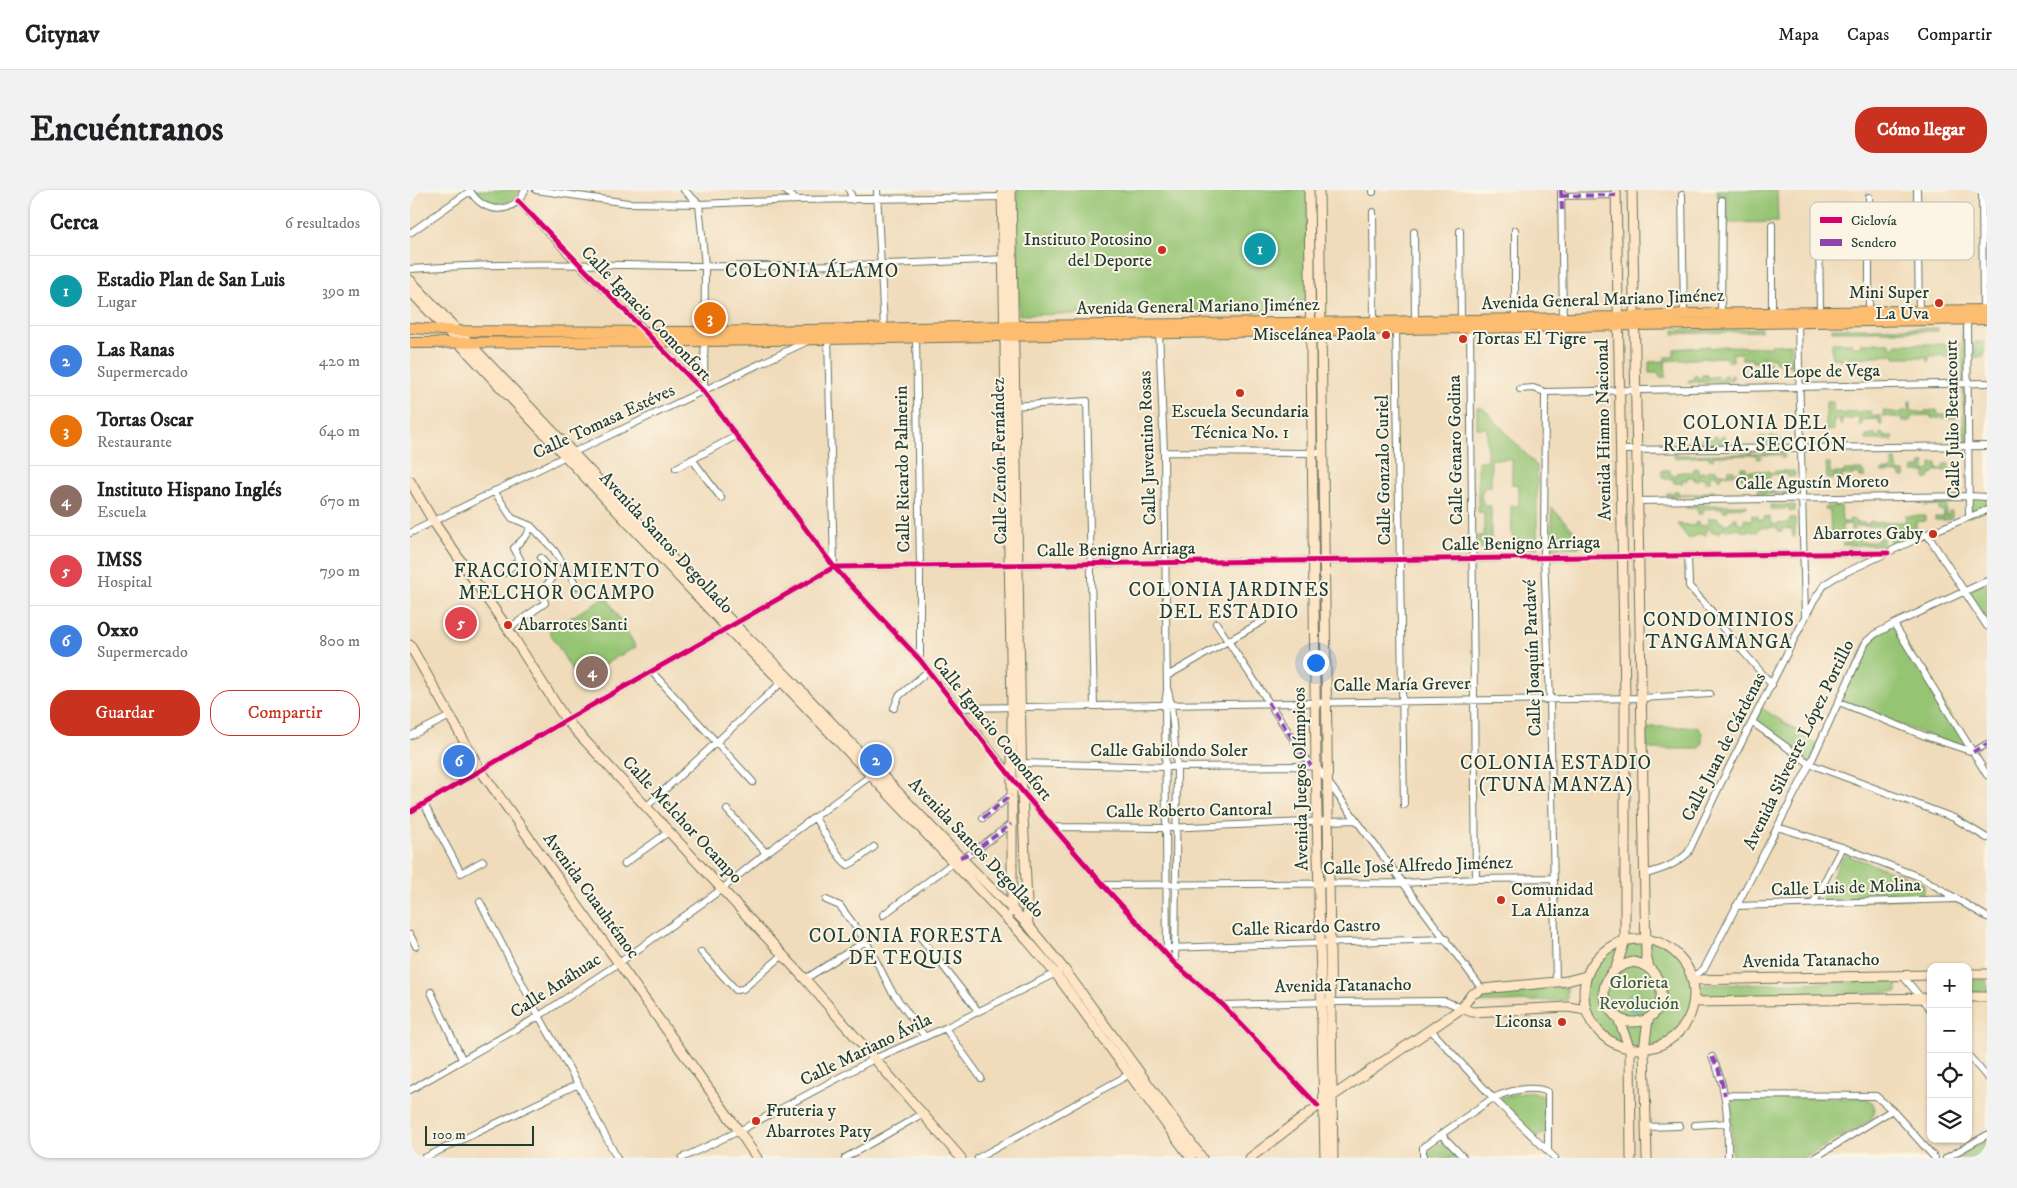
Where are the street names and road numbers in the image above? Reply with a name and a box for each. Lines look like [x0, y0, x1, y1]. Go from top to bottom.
street label: Calle Ignacio Comonfort [576, 242, 716, 386]
street label: Avenida General Mariano Jiménez [1481, 285, 1725, 315]
street label: Avenida General Mariano Jiménez [1076, 294, 1320, 320]
street label: Avenida Himno Nacional [1591, 338, 1617, 521]
street label: Calle Julio Betancourt [1941, 339, 1965, 499]
street label: Calle Lope de Vega [1742, 360, 1881, 384]
street label: Calle Juventino Rosas [1134, 370, 1162, 526]
street label: Calle Genaro Godina [1444, 374, 1468, 525]
street label: Calle Zenón Fernández [988, 377, 1012, 545]
street label: Calle Tomasa Estéves [529, 379, 679, 465]
street label: Calle Ricardo Palmerin [891, 385, 915, 553]
street label: Calle Gonzalo Curiel [1372, 394, 1396, 546]
street label: Avenida Santos Degollado [594, 467, 738, 619]
street label: Calle Agustín Moreto [1735, 471, 1889, 495]
street label: Calle Benigno Arriaga [1441, 532, 1601, 556]
street label: Calle Benigno Arriaga [1036, 538, 1196, 562]
street label: Calle Joaquín Pardavé [1519, 579, 1547, 737]
street label: Avenida Silvestre López Portillo [1739, 636, 1860, 854]
street label: Calle Ignacio Comonfort [927, 652, 1057, 806]
street label: Calle Juan de Cárdenas [1677, 669, 1771, 825]
street label: Calle María Grever [1333, 673, 1471, 697]
street label: Avenida Juegos Olímpicos [1288, 687, 1314, 871]
street label: Calle Gabilondo Soler [1090, 740, 1248, 762]
street label: Calle Melchor Ocampo [617, 752, 747, 889]
street label: Avenida Santos Degollado [903, 773, 1049, 923]
street label: Calle Roberto Cantoral [1106, 799, 1273, 823]
street label: Avenida Cuauhtémoc [538, 829, 644, 964]
street label: Calle José Alfredo Jiménez [1323, 852, 1513, 880]
street label: Calle Luis de Molina [1771, 874, 1922, 902]
street label: Calle Ricardo Castro [1231, 914, 1381, 942]
street label: Calle Anáhuac [507, 948, 606, 1023]
street label: Avenida Tatanacho [1742, 949, 1880, 973]
street label: Avenida Tatanacho [1274, 974, 1412, 998]
street label: Calle Mariano Ávila [796, 1008, 936, 1091]

